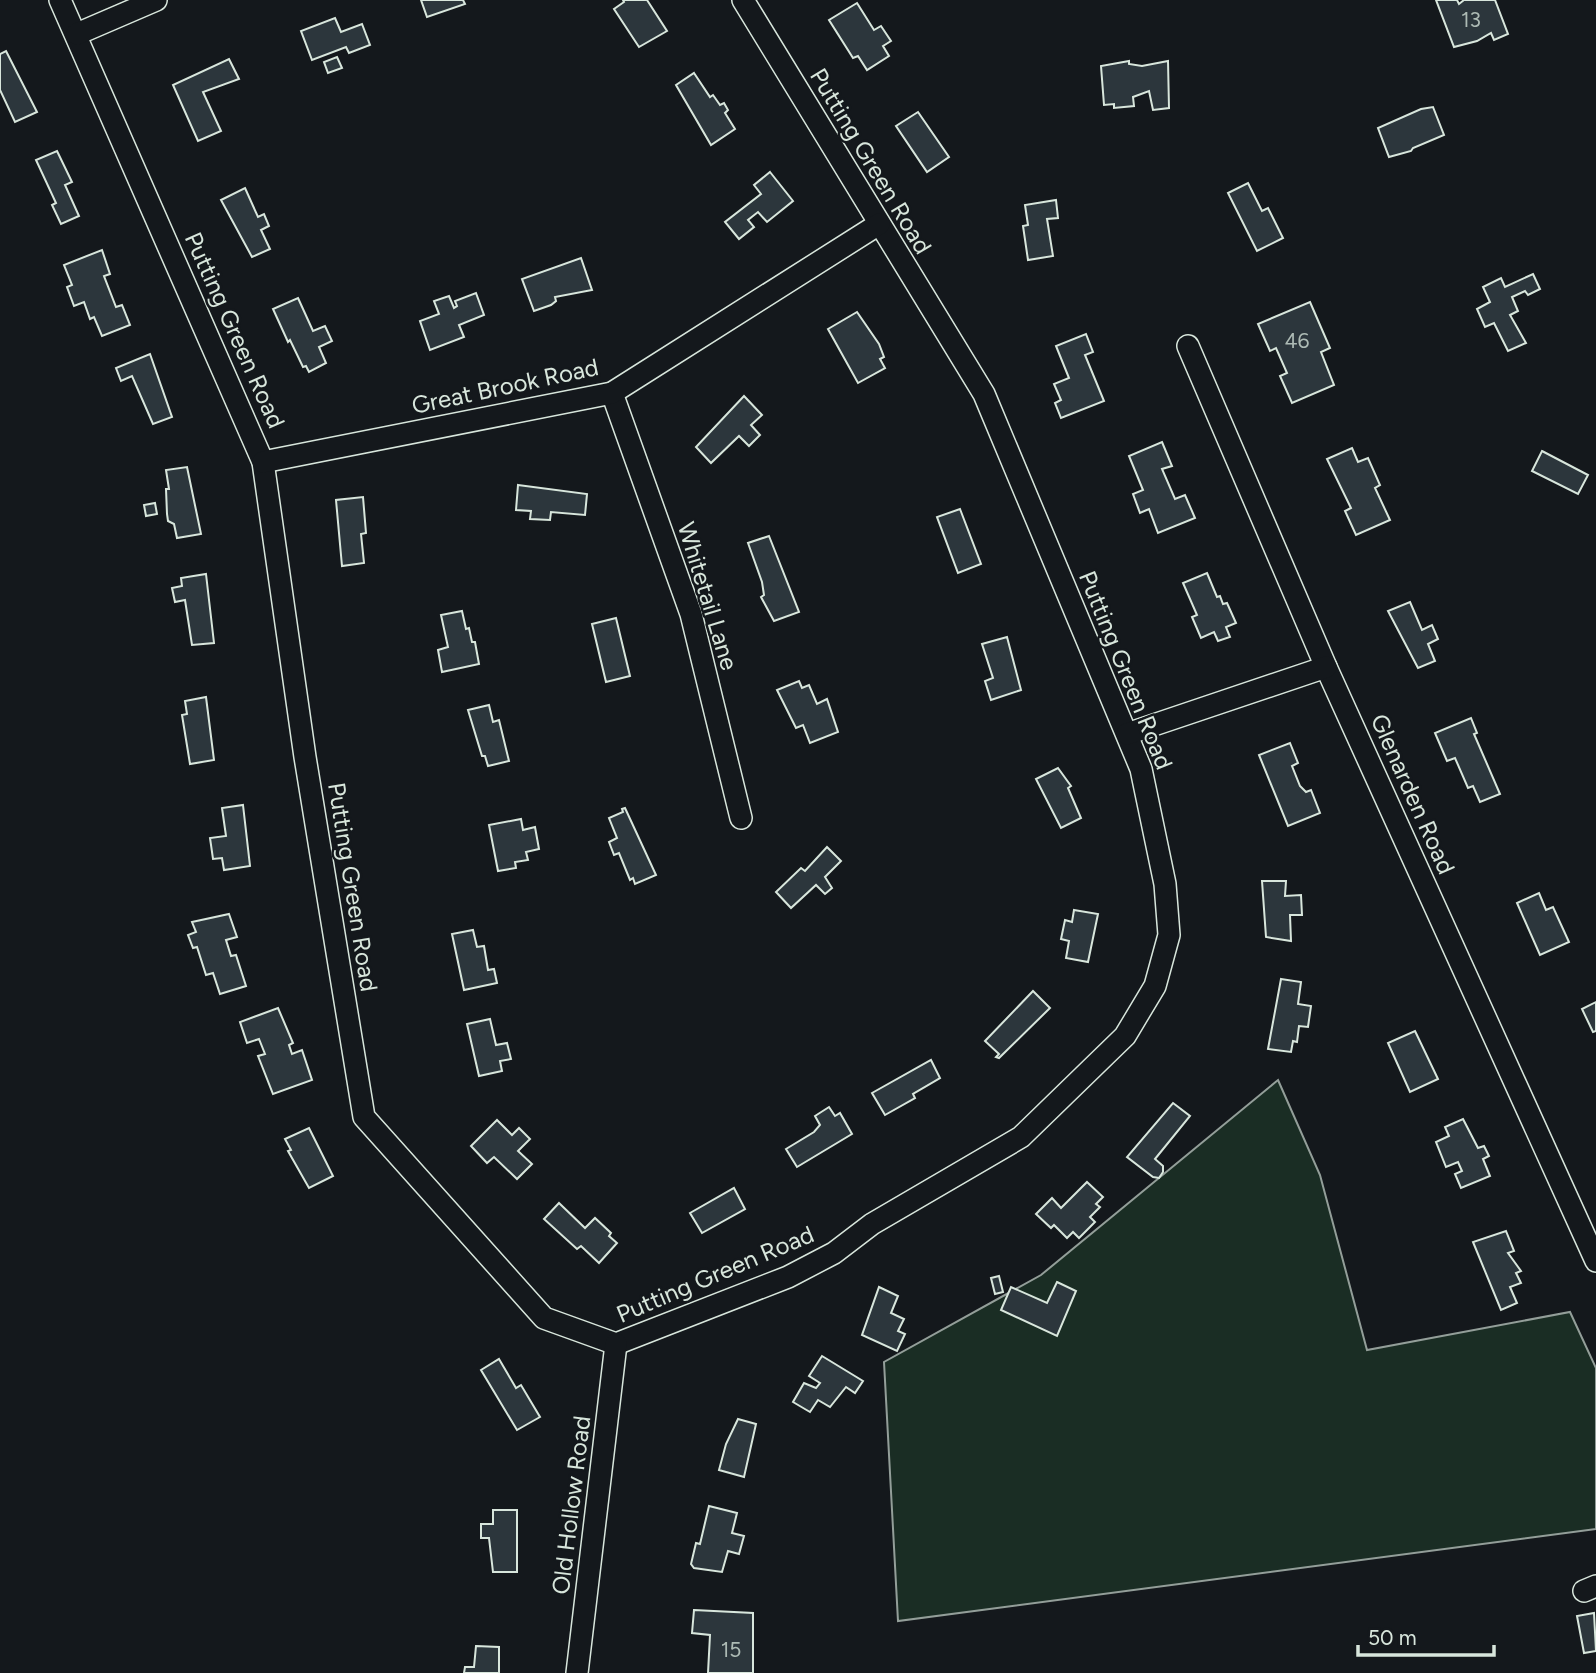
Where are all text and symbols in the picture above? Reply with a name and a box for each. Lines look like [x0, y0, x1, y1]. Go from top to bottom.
house number: 13 [1461, 7, 1481, 32]
street label: Putting Green Road [804, 63, 938, 259]
street label: Putting Green Road [179, 228, 291, 432]
house number: 46 [1285, 328, 1310, 353]
street label: Great Brook Road [409, 352, 601, 420]
street label: Whitetail Lane [672, 518, 744, 674]
street label: Putting Green Road [1073, 567, 1179, 773]
street label: Glenarden Road [1365, 709, 1461, 879]
street label: Putting Green Road [322, 780, 384, 994]
street label: Putting Green Road [612, 1219, 818, 1329]
street label: Old Hollow Road [546, 1414, 596, 1596]
scale bar [1358, 1614, 1494, 1658]
text: 50 m [1368, 1625, 1417, 1650]
house number: 15 [721, 1637, 741, 1662]

